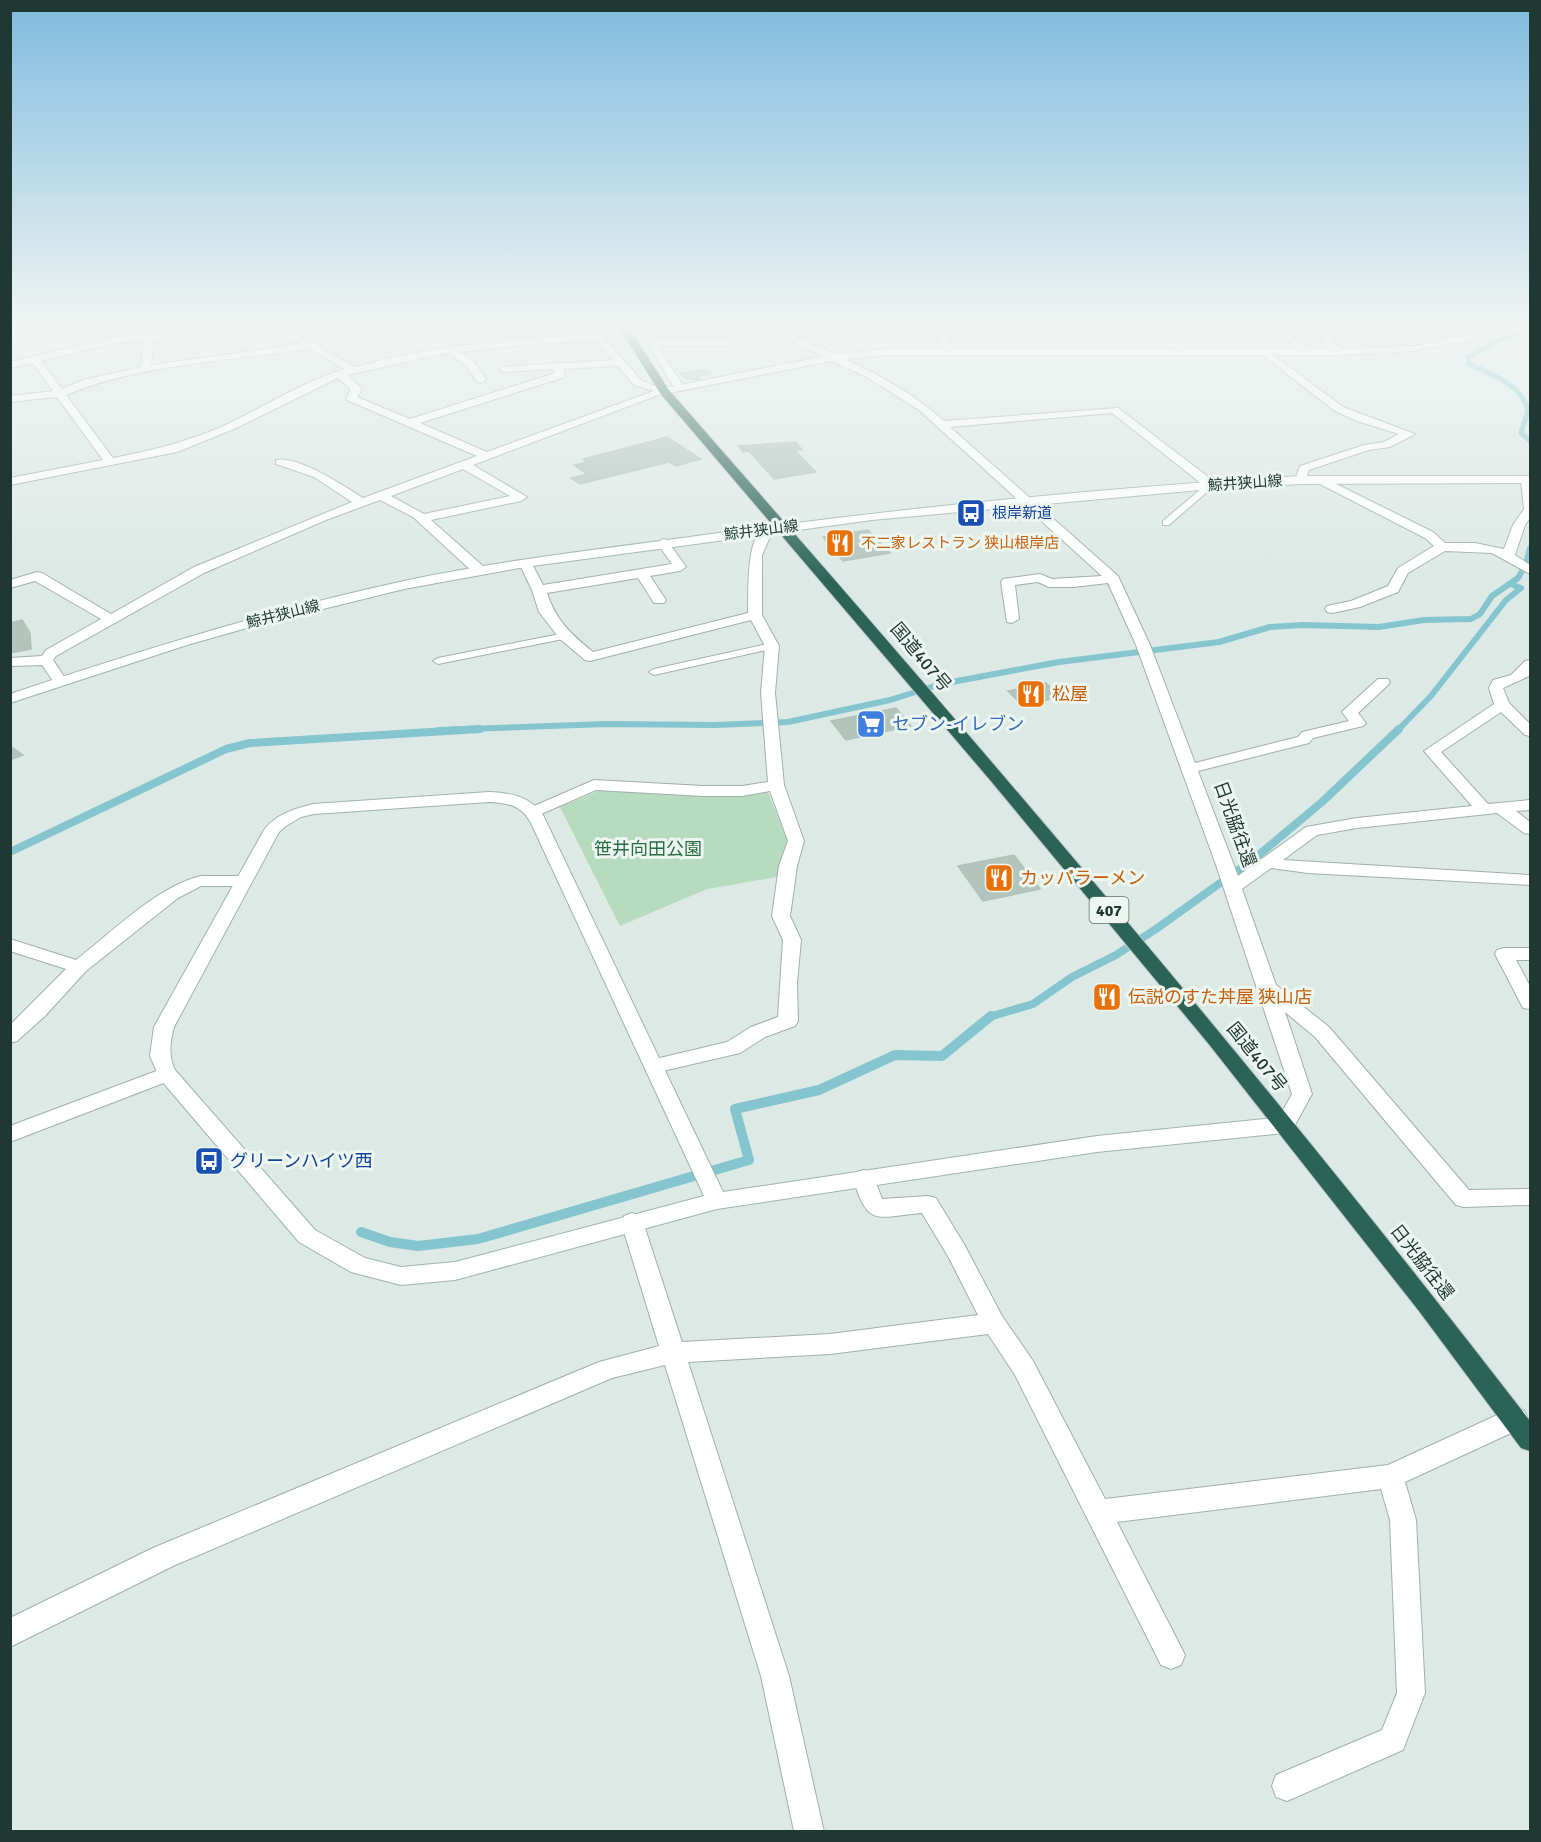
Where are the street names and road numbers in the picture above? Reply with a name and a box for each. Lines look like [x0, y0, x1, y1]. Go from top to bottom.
street label: 鯨井狭山線 [1207, 471, 1283, 495]
street label: 鯨井狭山線 [723, 516, 799, 544]
street label: 鯨井狭山線 [244, 596, 322, 632]
street label: 国道407号 [886, 618, 956, 696]
street label: 日光脇往還 [1209, 778, 1261, 870]
road number: 407 [1090, 897, 1128, 923]
street label: 国道407号 [1222, 1018, 1292, 1096]
street label: 日光脇往還 [1386, 1220, 1458, 1304]

